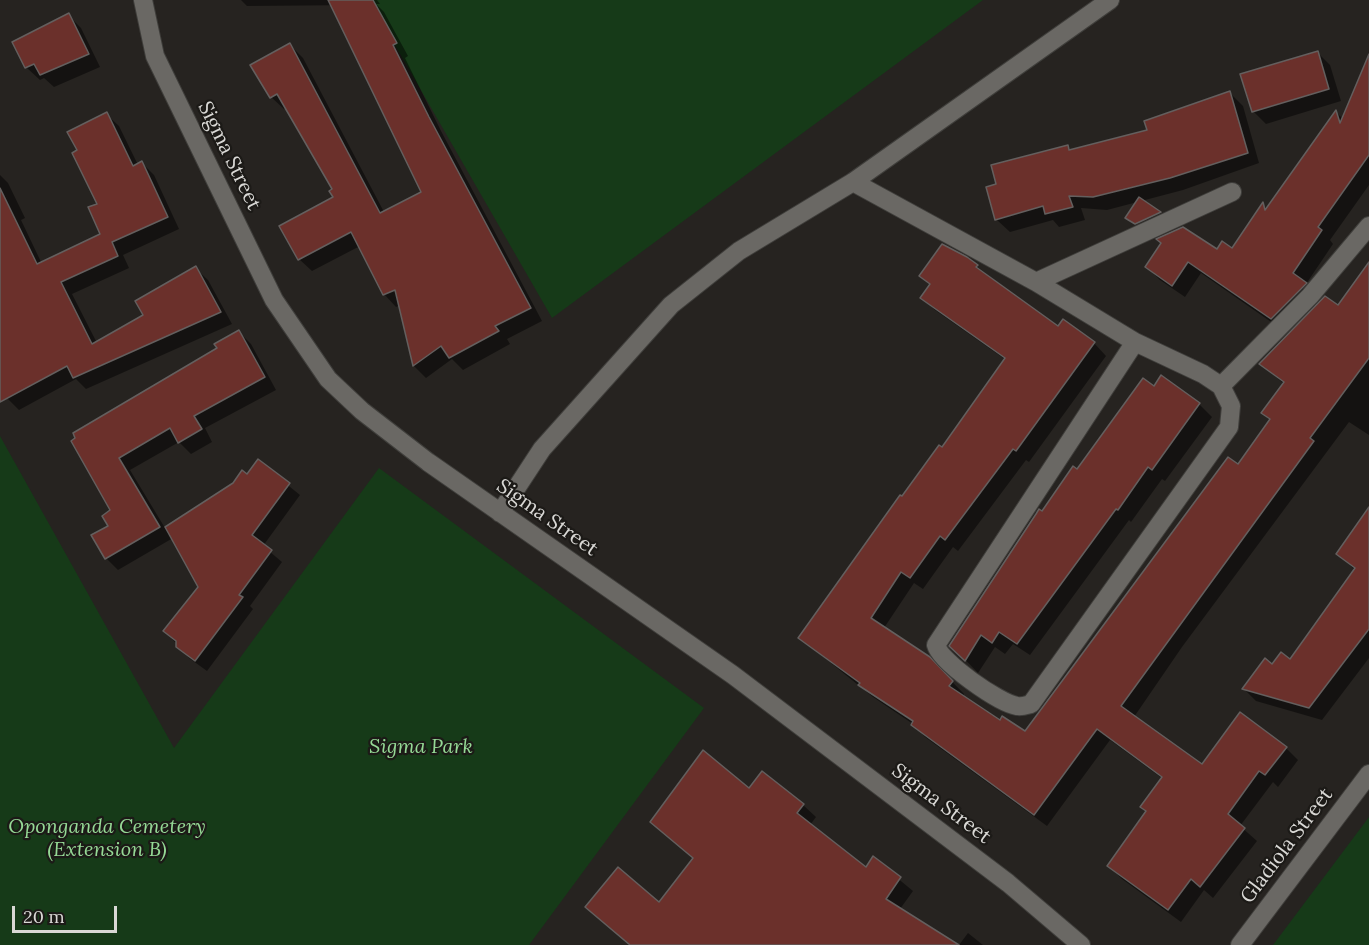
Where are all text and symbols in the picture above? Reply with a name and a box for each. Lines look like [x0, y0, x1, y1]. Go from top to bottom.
street label: Sigma Street [192, 98, 266, 214]
street label: Sigma Street [492, 474, 602, 562]
park label: Sigma Park [369, 735, 473, 759]
street label: Sigma Street [887, 759, 995, 849]
street label: Gladiola Street [1236, 784, 1338, 908]
park label: Oponganda Cemetery (Extension B) [8, 815, 206, 862]
scale bar [15, 894, 120, 932]
text: 20 m [23, 905, 65, 928]

